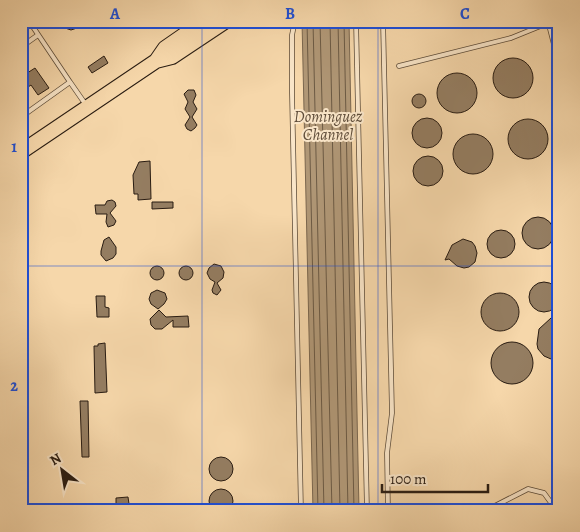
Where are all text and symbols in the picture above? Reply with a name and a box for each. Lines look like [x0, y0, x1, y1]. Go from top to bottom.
text: A [109, 3, 121, 25]
text: B [285, 3, 295, 25]
text: C [460, 3, 470, 25]
water label: Dominguez Channel [294, 106, 363, 146]
text: 1 [11, 136, 17, 158]
text: 2 [10, 375, 18, 397]
north arrow [38, 444, 88, 494]
text: N [46, 449, 65, 470]
scale bar [382, 462, 489, 494]
text: 100 m [390, 469, 427, 489]

